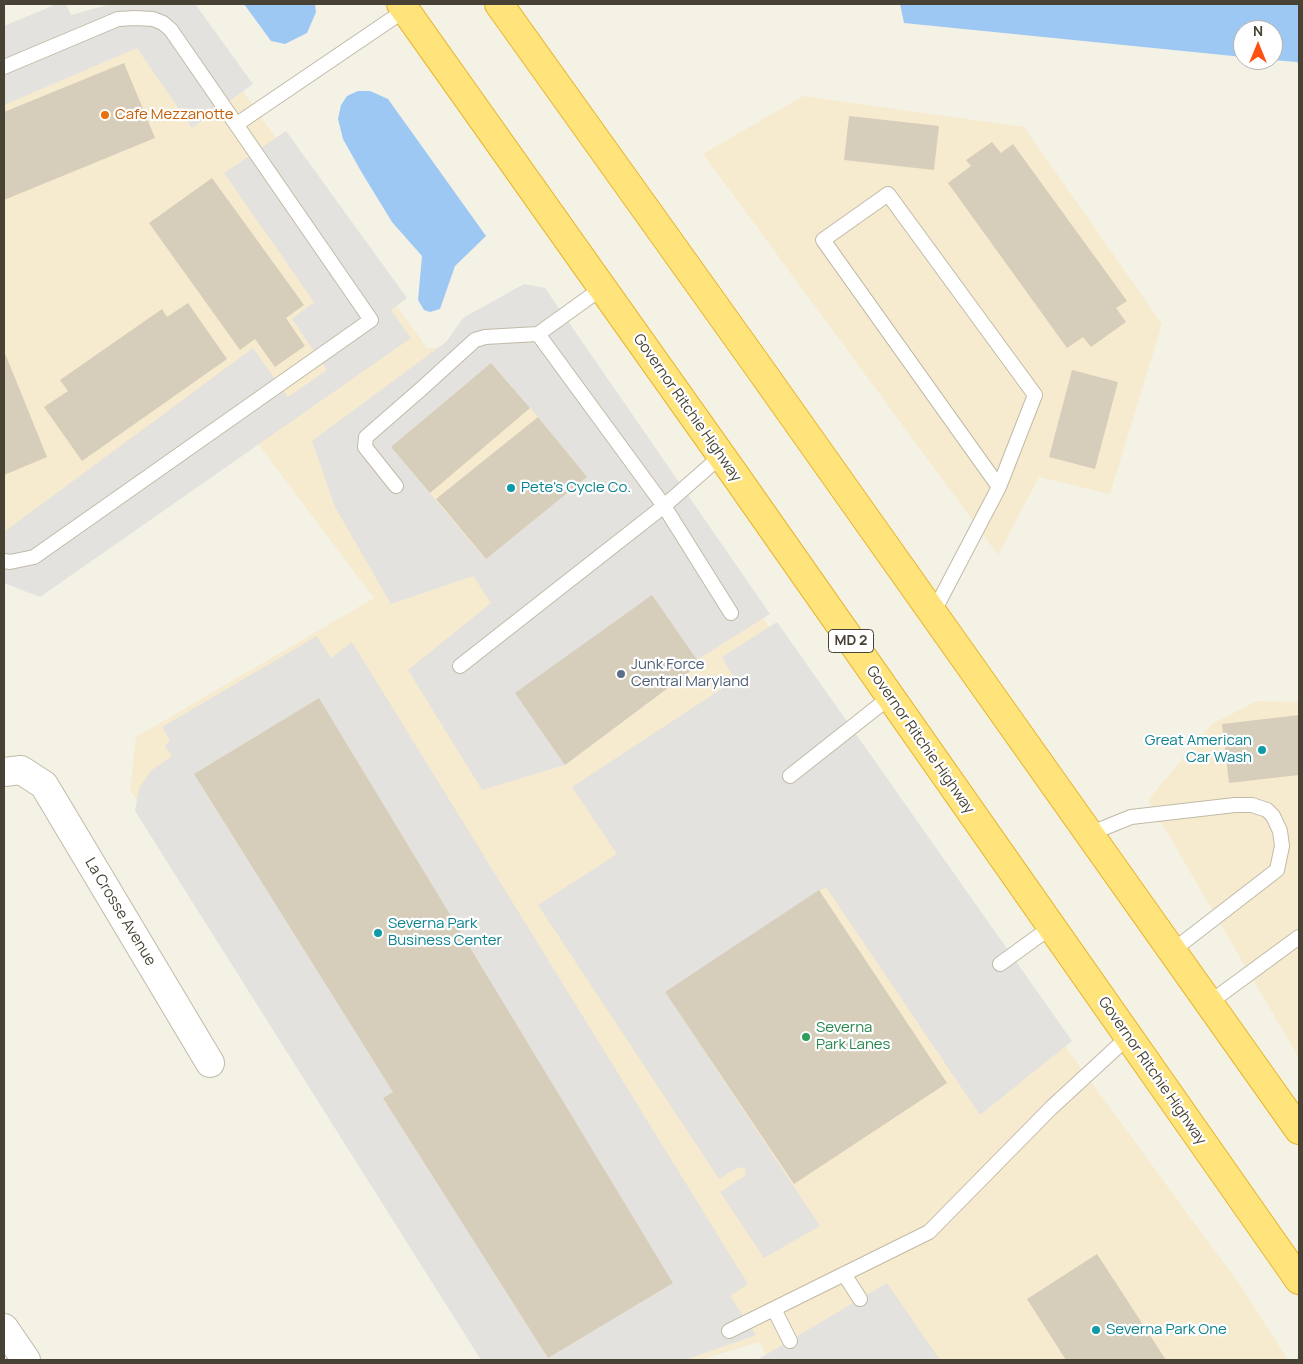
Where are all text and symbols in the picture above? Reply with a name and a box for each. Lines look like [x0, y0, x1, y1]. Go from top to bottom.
north arrow [1233, 20, 1283, 70]
text: N [1253, 21, 1263, 40]
place label: Cafe Mezzanotte [115, 106, 234, 124]
marker: Cafe Mezzanotte [99, 109, 111, 121]
street label: Governor Ritchie Highway [629, 331, 745, 485]
place label: Pete's Cycle Co. [521, 479, 631, 497]
marker: Pete's Cycle Co. [505, 482, 517, 494]
road number: MD 2 [828, 630, 874, 652]
place label: Junk Force Central Maryland [631, 656, 749, 691]
street label: Governor Ritchie Highway [862, 663, 978, 817]
marker: Junk Force Central Maryland [615, 668, 627, 680]
place label: Great American Car Wash [1145, 732, 1252, 767]
marker: Great American Car Wash [1256, 744, 1268, 756]
street label: La Crosse Avenue [81, 855, 159, 969]
place label: Severna Park Business Center [388, 915, 502, 950]
marker: Severna Park Business Center [372, 927, 384, 939]
street label: Governor Ritchie Highway [1094, 994, 1210, 1148]
place label: Severna Park Lanes [816, 1019, 890, 1054]
marker: Severna Park Lanes [800, 1031, 812, 1043]
place label: Severna Park One [1106, 1321, 1227, 1339]
marker: Severna Park One [1090, 1324, 1102, 1336]

